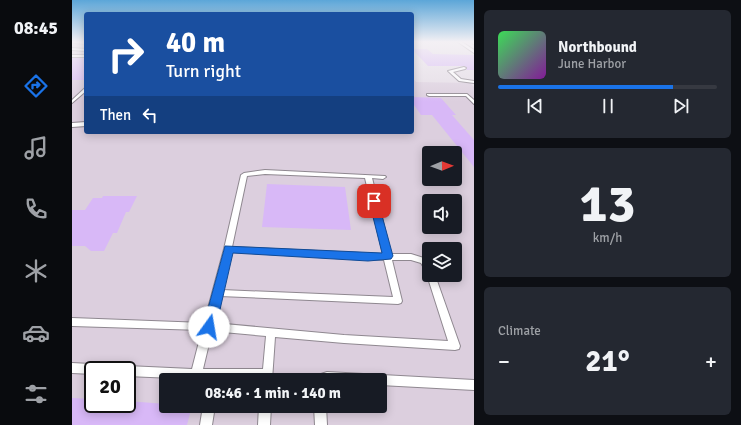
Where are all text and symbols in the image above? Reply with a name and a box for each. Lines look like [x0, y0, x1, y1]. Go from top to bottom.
text: 08:45 [14, 17, 58, 39]
text: 40 m [166, 26, 225, 60]
icon: right [100, 28, 152, 80]
text: Northbound [558, 38, 637, 56]
text: June Harbor [558, 56, 626, 72]
text: Turn right [166, 60, 241, 82]
icon: directions [22, 72, 50, 100]
icon: previous [524, 95, 546, 117]
icon: pause [597, 95, 619, 117]
icon: next [670, 95, 692, 117]
icon: left [139, 104, 161, 126]
text: Then [100, 106, 131, 124]
icon: music [22, 134, 50, 162]
north arrow [422, 146, 462, 186]
map controls [422, 146, 462, 282]
text: 13 [579, 172, 636, 236]
pin [357, 184, 391, 218]
icon: arrive [363, 190, 385, 212]
button: sound [422, 194, 462, 234]
icon: phone [22, 195, 50, 223]
text: km/h [593, 230, 622, 246]
button: layers [422, 242, 462, 282]
icon: climate [22, 257, 50, 285]
position arrow [188, 306, 230, 348]
icon: car [22, 319, 50, 347]
text: Climate [498, 323, 541, 339]
text: 21° [585, 343, 630, 380]
text: − [498, 348, 510, 375]
text: + [705, 348, 717, 375]
speed limit sign: 20 [84, 361, 136, 413]
icon: filters [22, 380, 50, 408]
text: 08:46 · 1 min · 140 m [205, 384, 341, 402]

